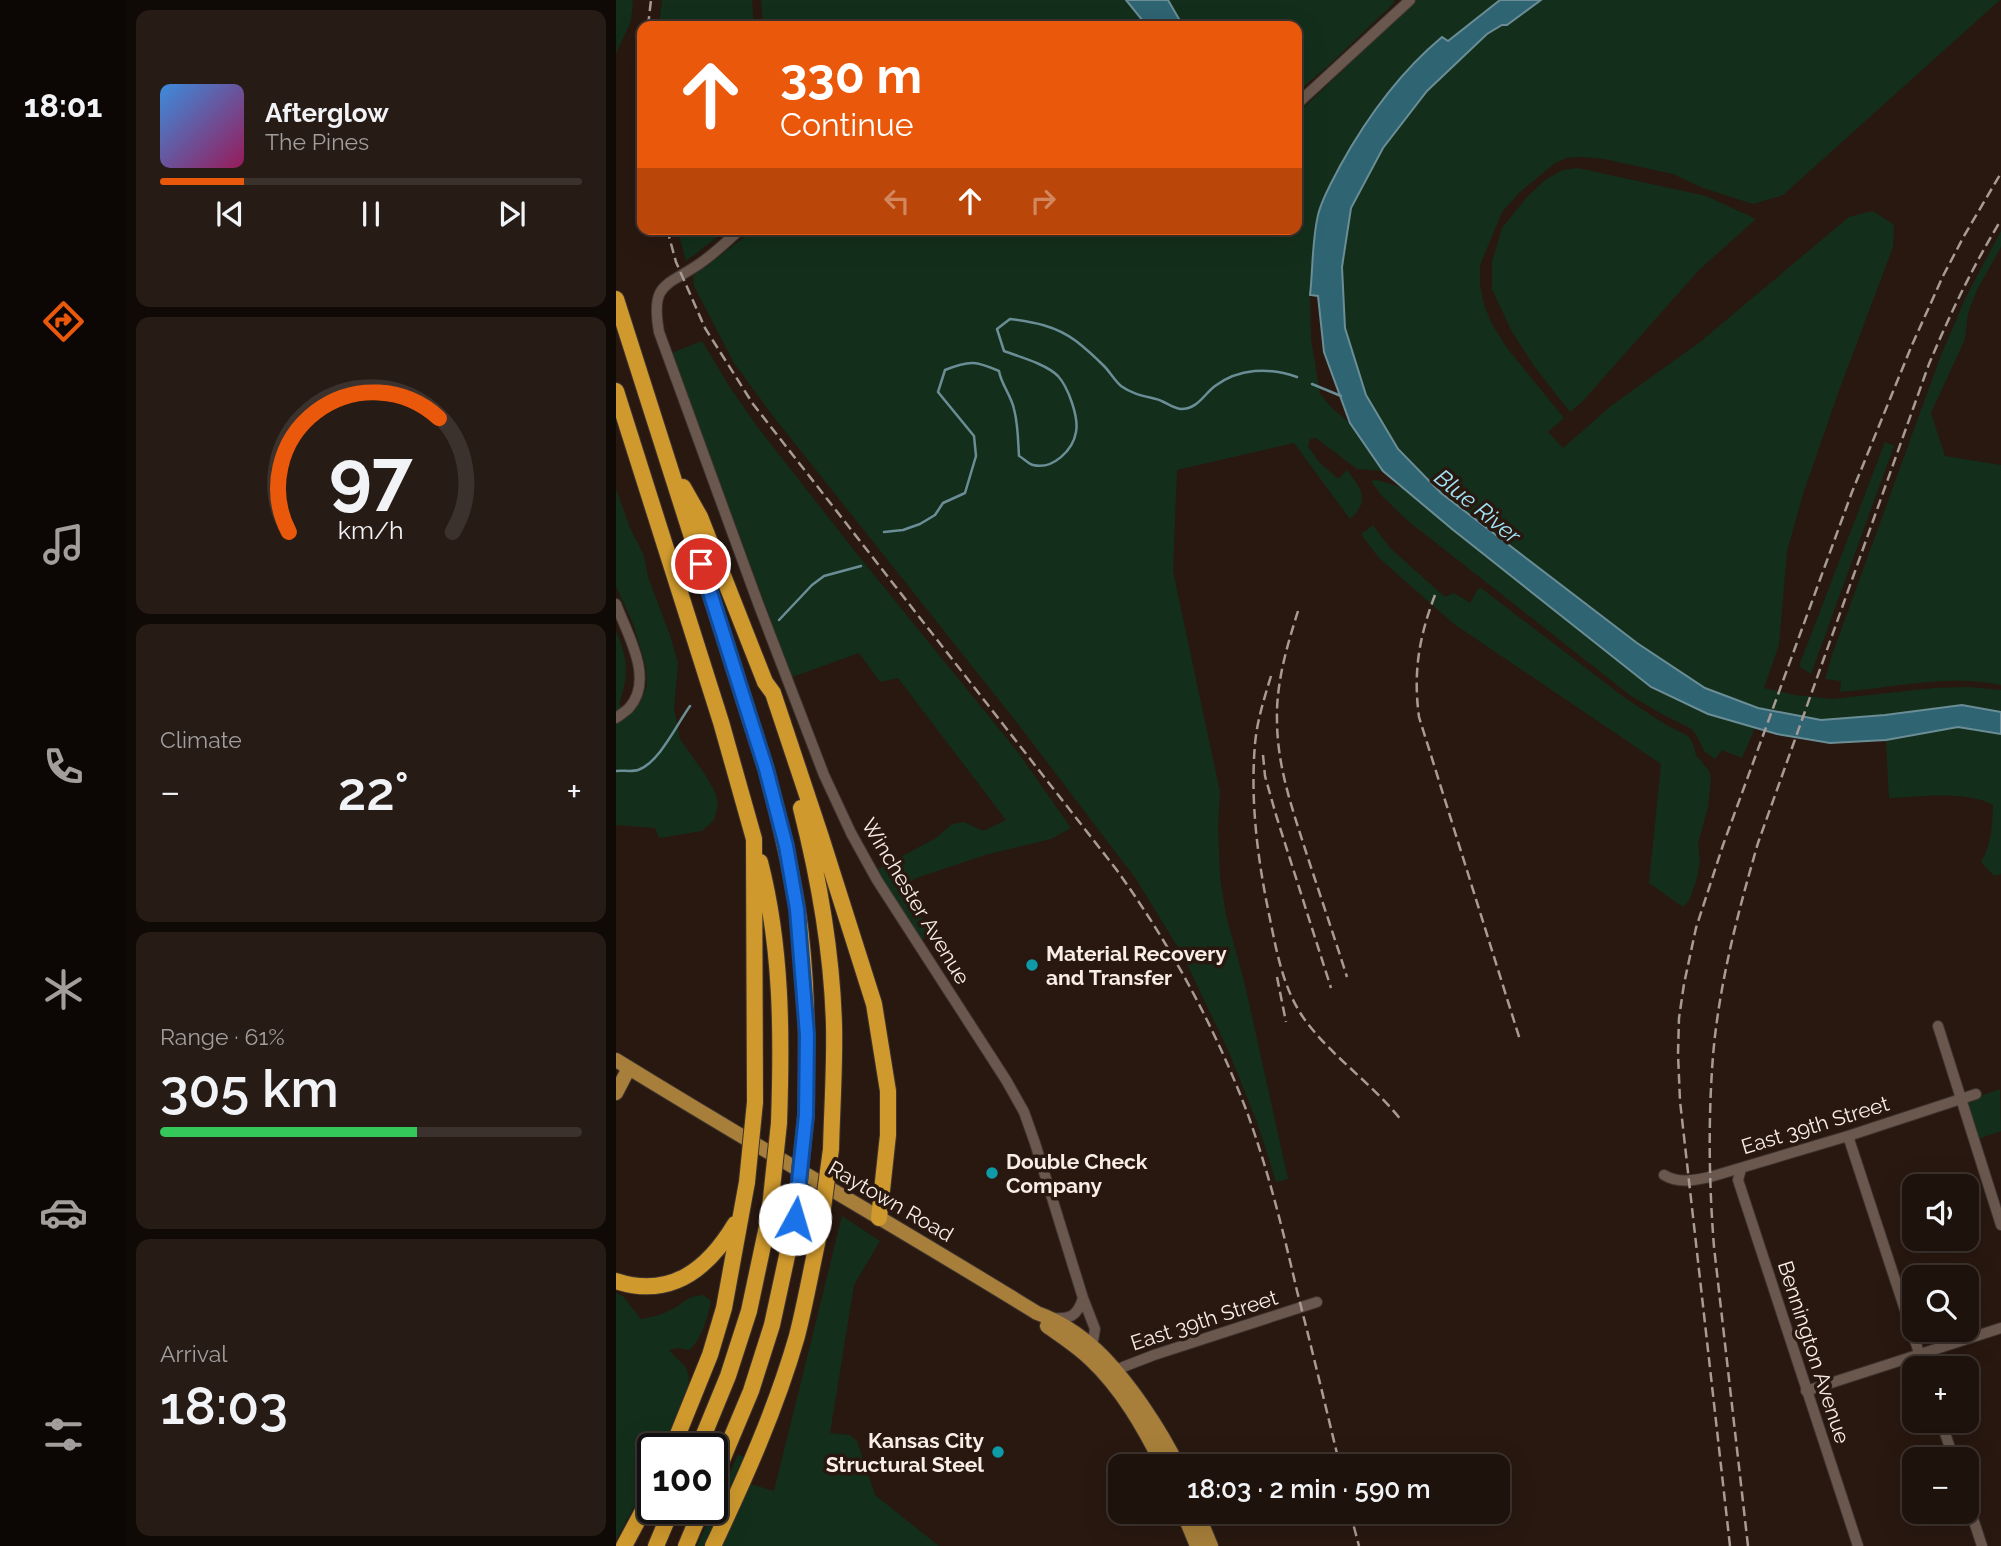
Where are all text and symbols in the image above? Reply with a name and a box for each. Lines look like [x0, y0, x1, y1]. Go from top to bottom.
text: 330 m [780, 47, 922, 104]
icon: ahead [665, 49, 756, 140]
text: 18:01 [24, 87, 102, 124]
text: Afterglow [265, 98, 389, 128]
text: Continue [780, 106, 914, 143]
text: The Pines [265, 128, 369, 155]
icon: left [878, 182, 916, 220]
icon: ahead [951, 182, 989, 220]
icon: right [1024, 182, 1062, 220]
icon: previous [211, 195, 249, 233]
icon: pause [352, 195, 390, 233]
icon: next [493, 195, 531, 233]
icon: directions [39, 297, 88, 346]
text: 97 [329, 434, 413, 519]
water label: Blue River [1430, 463, 1527, 549]
text: km/h [338, 515, 404, 545]
icon: music [39, 520, 88, 569]
pin [671, 534, 731, 594]
icon: arrive [682, 545, 720, 583]
text: Climate [160, 726, 242, 753]
icon: phone [39, 742, 88, 791]
text: 22° [338, 761, 409, 822]
text: − [160, 769, 180, 814]
text: + [566, 769, 582, 814]
street label: Winchester Avenue [856, 813, 976, 989]
place label: Material Recovery and Transfer [1046, 941, 1227, 990]
marker: Material Recovery and Transfer [1024, 957, 1040, 973]
icon: climate [39, 965, 88, 1014]
text: Range · 61% [160, 1023, 285, 1050]
text: 305 km [160, 1058, 339, 1119]
street label: East 39th Street [1738, 1091, 1892, 1159]
place label: Double Check Company [1006, 1149, 1148, 1198]
street label: Raytown Road [824, 1155, 958, 1247]
marker: Double Check Company [984, 1165, 1000, 1181]
map controls [1902, 1174, 1979, 1524]
button: sound [1902, 1174, 1979, 1251]
position arrow [758, 1182, 832, 1256]
icon: car [39, 1188, 88, 1237]
street label: Bennington Avenue [1773, 1258, 1855, 1446]
button: search [1902, 1265, 1979, 1342]
street label: East 39th Street [1127, 1284, 1281, 1356]
text: Arrival [160, 1340, 227, 1367]
button: + [1902, 1356, 1979, 1433]
text: 18:03 [160, 1375, 288, 1436]
icon: filters [39, 1410, 88, 1459]
place label: Kansas City Structural Steel [826, 1428, 984, 1477]
speed limit sign: 100 [637, 1433, 728, 1524]
marker: Kansas City Structural Steel [990, 1444, 1006, 1460]
button: − [1902, 1447, 1979, 1524]
text: 18:03 · 2 min · 590 m [1187, 1474, 1431, 1504]

